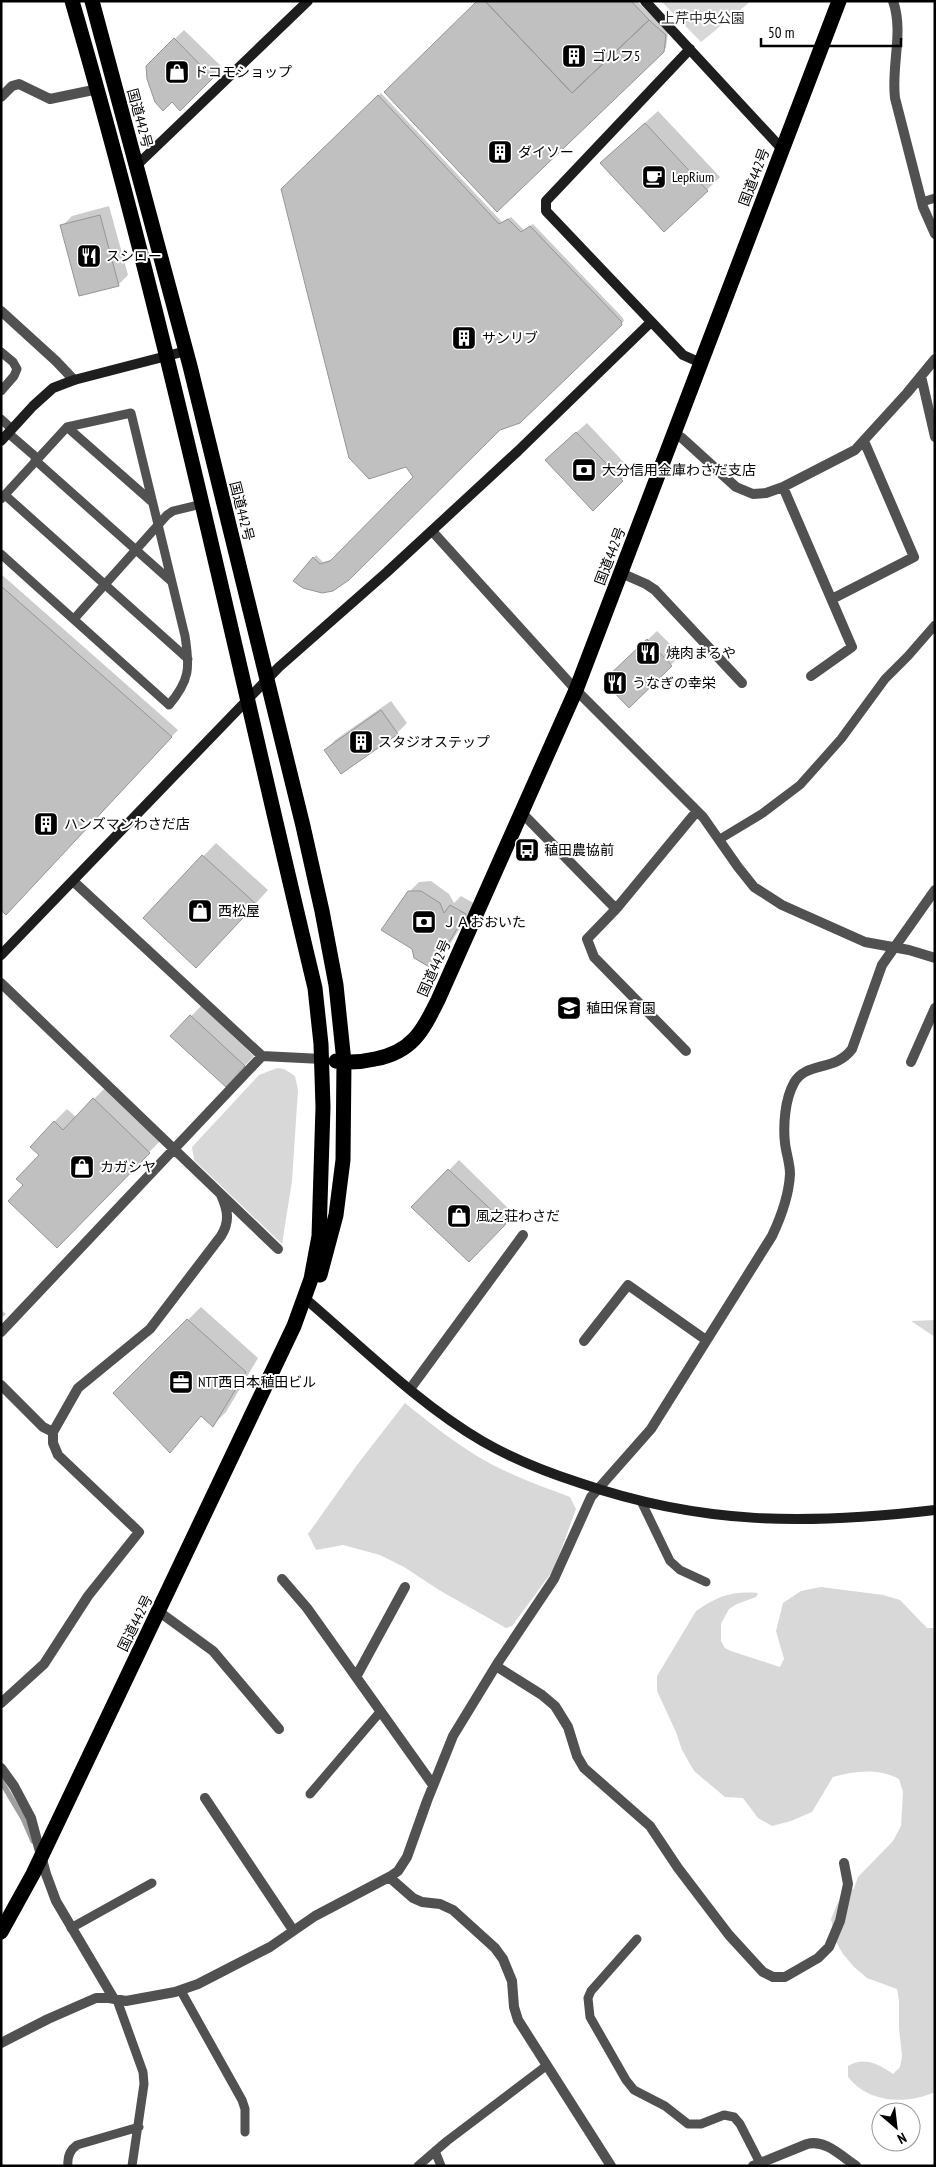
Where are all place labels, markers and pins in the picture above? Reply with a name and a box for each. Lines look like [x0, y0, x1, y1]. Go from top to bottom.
building icon: ゴルフ5 [561, 43, 587, 69]
place label: ゴルフ5 [592, 47, 640, 65]
shop icon: ドコモショップ [164, 59, 190, 85]
place label: ドコモショップ [194, 63, 292, 81]
building icon: ダイソー [487, 139, 513, 165]
place label: ダイソー [518, 143, 574, 161]
cafe icon: LepRium [641, 164, 667, 190]
place label: LepRium [672, 168, 714, 186]
restaurant icon: スシロー [76, 243, 102, 269]
place label: スシロー [106, 247, 162, 265]
building icon: サンリブ [451, 325, 477, 351]
place label: サンリブ [482, 329, 538, 347]
bank icon: 大分信用金庫わさだ支店 [571, 457, 597, 483]
place label: 大分信用金庫わさだ支店 [602, 461, 756, 479]
restaurant icon: 焼肉まるや [635, 640, 661, 666]
place label: 焼肉まるや [666, 644, 736, 662]
restaurant icon: うなぎの幸栄 [602, 670, 628, 696]
place label: うなぎの幸栄 [632, 674, 716, 692]
building icon: スタジオステップ [348, 729, 374, 755]
place label: スタジオステップ [378, 733, 490, 751]
building icon: ハンズマンわさだ店 [33, 811, 59, 837]
place label: ハンズマンわさだ店 [64, 815, 190, 833]
bus stop icon: 稙田農協前 [514, 837, 540, 863]
place label: 稙田農協前 [544, 841, 614, 859]
shop icon: 西松屋 [187, 898, 213, 924]
place label: 西松屋 [218, 902, 260, 920]
bank icon: ＪＡおおいた [411, 909, 437, 935]
place label: ＪＡおおいた [442, 913, 526, 931]
school or university icon: 稙田保育園 [556, 995, 582, 1021]
place label: 稙田保育園 [586, 999, 656, 1017]
shop icon: カガシヤ [69, 1154, 95, 1180]
place label: カガシヤ [100, 1158, 156, 1176]
shop icon: 風之荘わさだ [446, 1203, 472, 1229]
place label: 風之荘わさだ [476, 1207, 560, 1225]
office icon: NTT西日本稙田ビル [168, 1369, 194, 1395]
place label: NTT西日本稙田ビル [198, 1373, 316, 1391]

